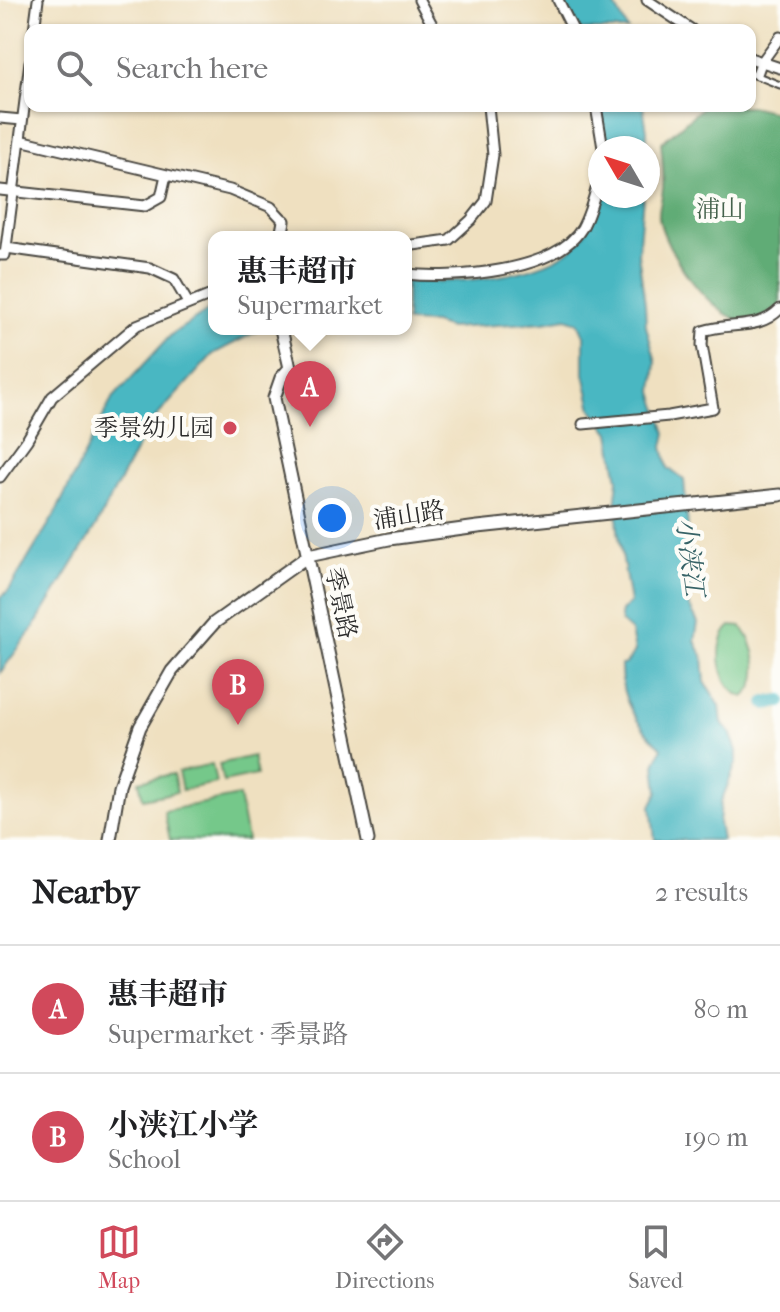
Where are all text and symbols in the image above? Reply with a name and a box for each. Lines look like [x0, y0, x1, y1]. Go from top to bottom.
search box [24, 24, 756, 112]
icon: search [52, 46, 96, 90]
text: Search here [116, 51, 268, 86]
north arrow [588, 136, 660, 208]
park label: 浦山 [696, 195, 744, 223]
popup [208, 231, 412, 335]
text: 惠丰超市 [237, 254, 357, 289]
text: Supermarket [237, 290, 383, 321]
pin: A [284, 361, 336, 427]
place label: 季景幼儿园 [94, 414, 214, 442]
marker: 季景幼儿园 [221, 419, 239, 437]
street label: 浦山路 [371, 496, 447, 534]
your location [312, 498, 352, 538]
water label: 小浃江 [670, 516, 711, 602]
street label: 季景路 [320, 565, 362, 641]
pin: B [212, 659, 264, 725]
text: Nearby [32, 872, 139, 912]
text: 2 results [655, 877, 748, 908]
text: 惠丰超市 [108, 977, 228, 1012]
text: A [50, 994, 66, 1025]
text: 80 m [693, 994, 748, 1025]
text: Supermarket · 季景路 [108, 1019, 348, 1050]
text: 小浃江小学 [108, 1108, 258, 1143]
text: B [50, 1122, 66, 1153]
text: 190 m [684, 1122, 748, 1153]
text: School [108, 1144, 181, 1175]
tab: Map [97, 1220, 141, 1294]
tab: Directions [335, 1220, 434, 1294]
tab: Saved [628, 1220, 683, 1294]

